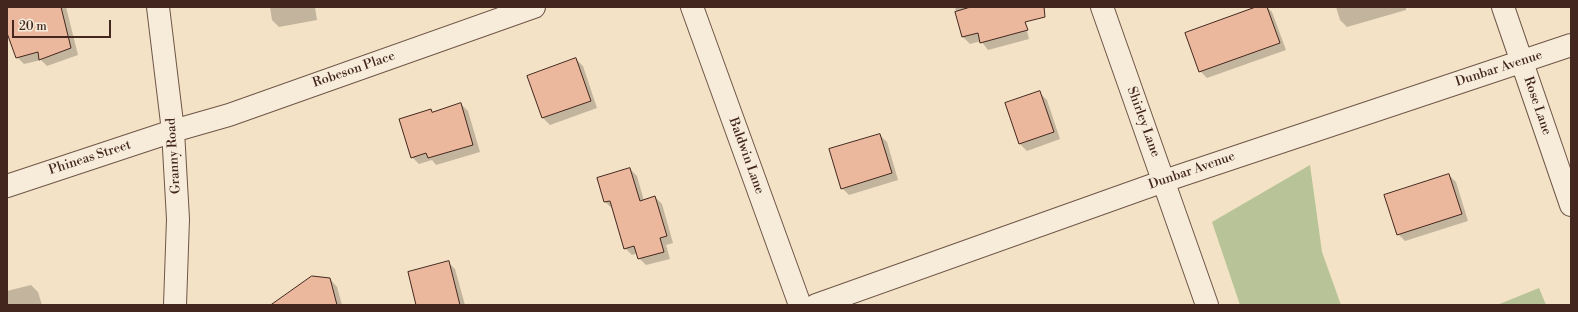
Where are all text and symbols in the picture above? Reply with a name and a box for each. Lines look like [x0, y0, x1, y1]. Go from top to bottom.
scale bar [14, 12, 113, 38]
text: 20 m [19, 19, 47, 34]
street label: Dunbar Avenue [1454, 48, 1544, 90]
street label: Robeson Place [311, 49, 397, 91]
street label: Rose Lane [1520, 75, 1554, 137]
street label: Shirley Lane [1123, 85, 1163, 159]
street label: Baldwin Lane [725, 116, 767, 196]
street label: Granny Road [164, 117, 184, 195]
street label: Phineas Street [47, 137, 133, 179]
street label: Dunbar Avenue [1147, 149, 1237, 193]

